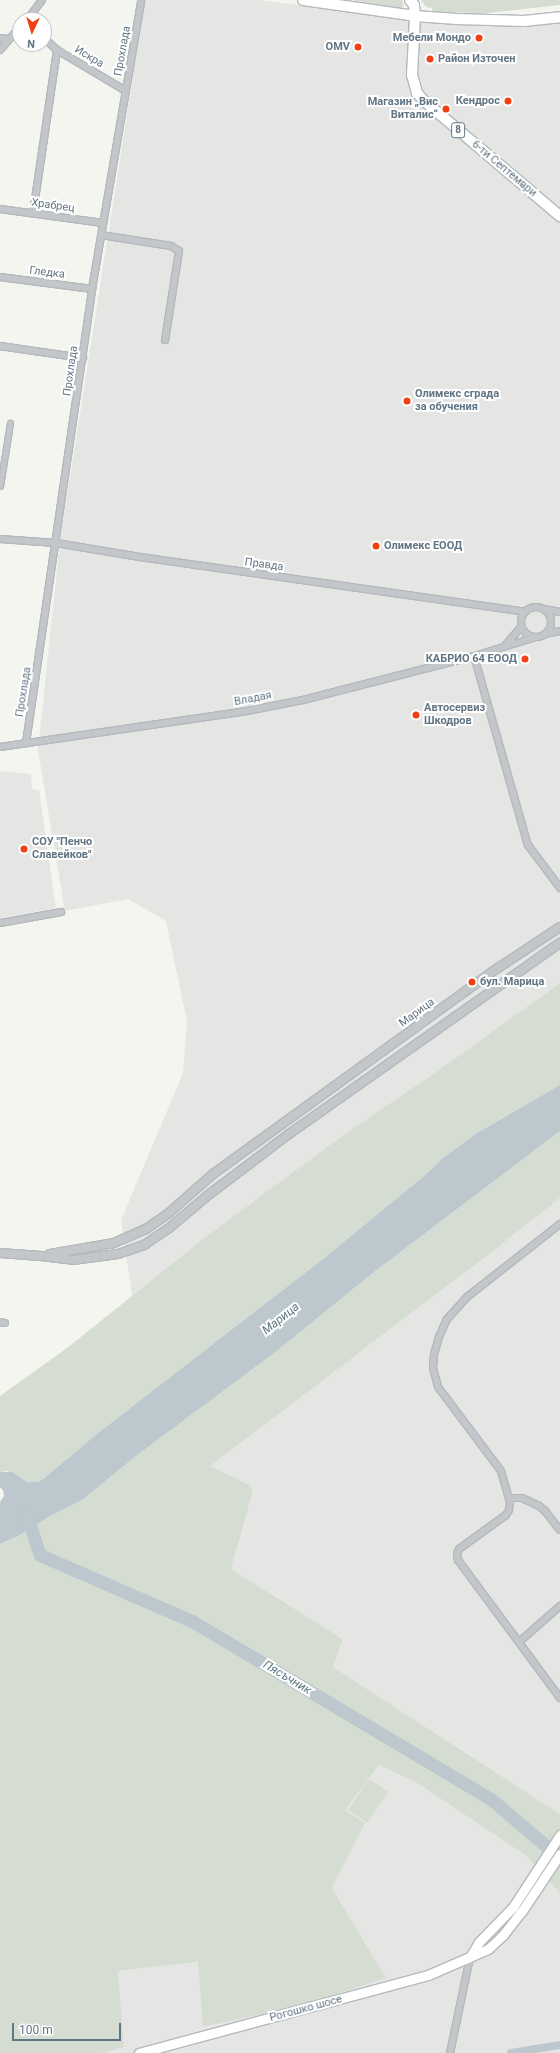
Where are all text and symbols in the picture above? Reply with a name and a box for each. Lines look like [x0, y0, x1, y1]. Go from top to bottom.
north arrow [12, 12, 52, 52]
street label: Прохлада [112, 25, 134, 77]
place label: Мебели Мондо [393, 31, 471, 45]
marker: Мебели Мондо [474, 33, 484, 43]
text: N [27, 37, 36, 50]
place label: OMV [326, 40, 350, 54]
marker: OMV [353, 42, 363, 52]
street label: Искра [72, 43, 106, 71]
place label: Район Източен [438, 52, 516, 66]
marker: Район Източен [425, 54, 435, 64]
place label: Кендрос [456, 94, 500, 108]
place label: Магазин „Вис Виталис“ [368, 96, 438, 122]
marker: Кендрос [503, 96, 513, 106]
marker: Магазин „Вис Виталис“ [441, 104, 451, 114]
road number: 8 [451, 122, 465, 138]
street label: 6-ти Септември [469, 138, 539, 200]
street label: Храбрец [31, 196, 75, 216]
street label: Гледка [29, 264, 65, 282]
street label: Прохлада [61, 345, 81, 397]
place label: Олимекс сграда за обучения [415, 388, 499, 414]
marker: Олимекс сграда за обучения [402, 396, 412, 406]
place label: Олимекс ЕООД [384, 539, 462, 553]
marker: Олимекс ЕООД [371, 541, 381, 551]
street label: Правда [244, 556, 284, 574]
place label: КАБРИО 64 ЕООД [426, 652, 517, 666]
marker: КАБРИО 64 ЕООД [520, 654, 530, 664]
street label: Прохлада [14, 666, 34, 718]
street label: Владая [233, 689, 273, 709]
place label: Автосервиз Шкодров [424, 702, 485, 728]
marker: Автосервиз Шкодров [411, 710, 421, 720]
place label: СОУ "Пенчо Славейков" [32, 836, 92, 862]
marker: СОУ "Пенчо Славейков" [19, 844, 29, 854]
place label: бул. Марица [480, 975, 544, 989]
marker: бул. Марица [467, 977, 477, 987]
street label: Марица [397, 996, 437, 1030]
water label: Марица [260, 1300, 302, 1338]
water label: Пясъчник [260, 1658, 314, 1698]
street label: Рогошко шосе [268, 1993, 344, 2025]
scale bar [14, 2015, 123, 2041]
text: 100 m [19, 2023, 53, 2037]

